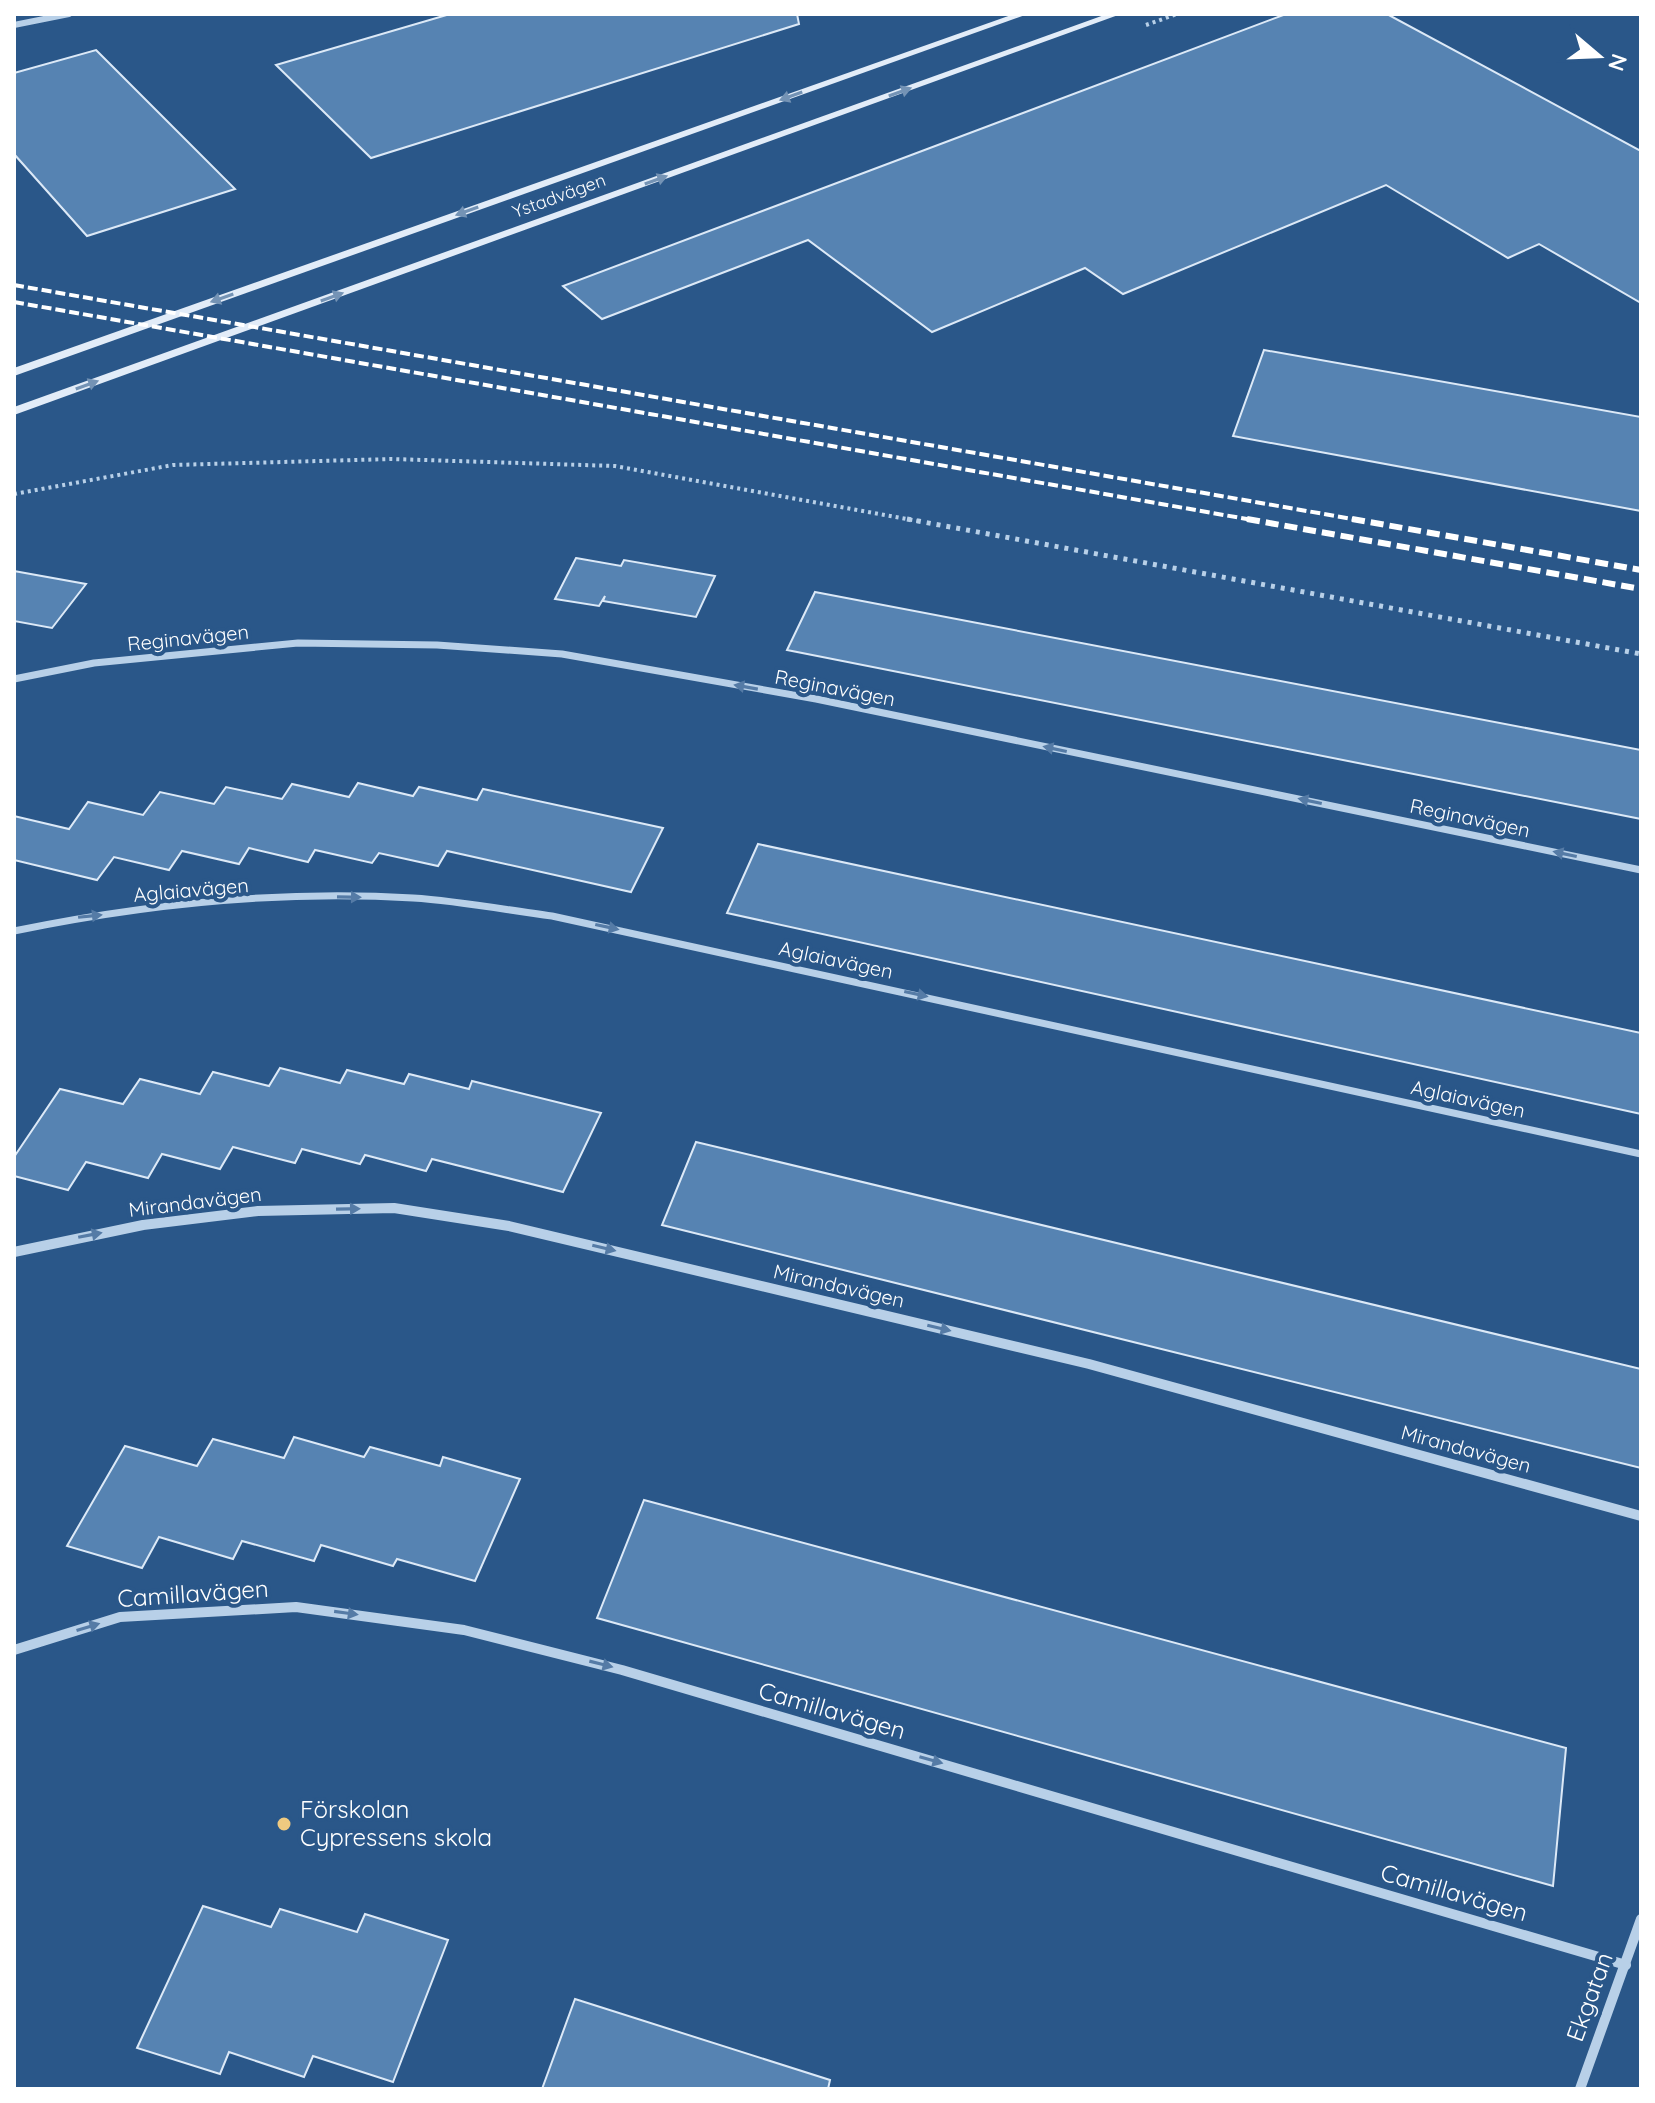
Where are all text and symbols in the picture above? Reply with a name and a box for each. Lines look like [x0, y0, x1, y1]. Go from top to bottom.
north arrow [1559, 16, 1639, 96]
text: N [1602, 50, 1634, 75]
one-way arrow [888, 85, 912, 98]
one-way arrow [779, 91, 803, 103]
street label: Ystadvägen [509, 168, 609, 223]
one-way arrow [644, 173, 668, 186]
one-way arrow [455, 206, 479, 218]
one-way arrow [320, 290, 344, 303]
one-way arrow [210, 292, 234, 305]
one-way arrow [76, 378, 100, 391]
street label: Reginavägen [126, 619, 250, 656]
street label: Reginavägen [773, 664, 898, 711]
one-way arrow [733, 680, 758, 692]
one-way arrow [1043, 742, 1068, 755]
street label: Reginavägen [1408, 793, 1533, 842]
one-way arrow [1297, 795, 1322, 807]
one-way arrow [1552, 847, 1577, 860]
street label: Aglaiavägen [132, 872, 250, 907]
one-way arrow [337, 890, 362, 903]
one-way arrow [78, 909, 103, 922]
one-way arrow [595, 921, 620, 934]
street label: Aglaiavägen [777, 935, 895, 984]
one-way arrow [904, 988, 929, 1001]
street label: Aglaiavägen [1409, 1074, 1527, 1123]
street label: Mirandavägen [127, 1181, 263, 1222]
one-way arrow [336, 1203, 361, 1216]
one-way arrow [78, 1229, 103, 1241]
one-way arrow [592, 1243, 617, 1255]
street label: Mirandavägen [771, 1258, 907, 1313]
one-way arrow [927, 1322, 952, 1335]
street label: Mirandavägen [1398, 1419, 1534, 1478]
street label: Camillavägen [116, 1573, 270, 1613]
one-way arrow [334, 1607, 359, 1620]
one-way arrow [77, 1620, 101, 1633]
one-way arrow [588, 1659, 613, 1671]
street label: Camillavägen [755, 1675, 909, 1745]
one-way arrow [919, 1755, 944, 1767]
place label: Förskolan Cypressens skola [300, 1794, 492, 1852]
marker: Förskolan Cypressens skola [275, 1815, 293, 1833]
street label: Camillavägen [1377, 1857, 1531, 1927]
street label: Ekgatan [1559, 1948, 1619, 2045]

